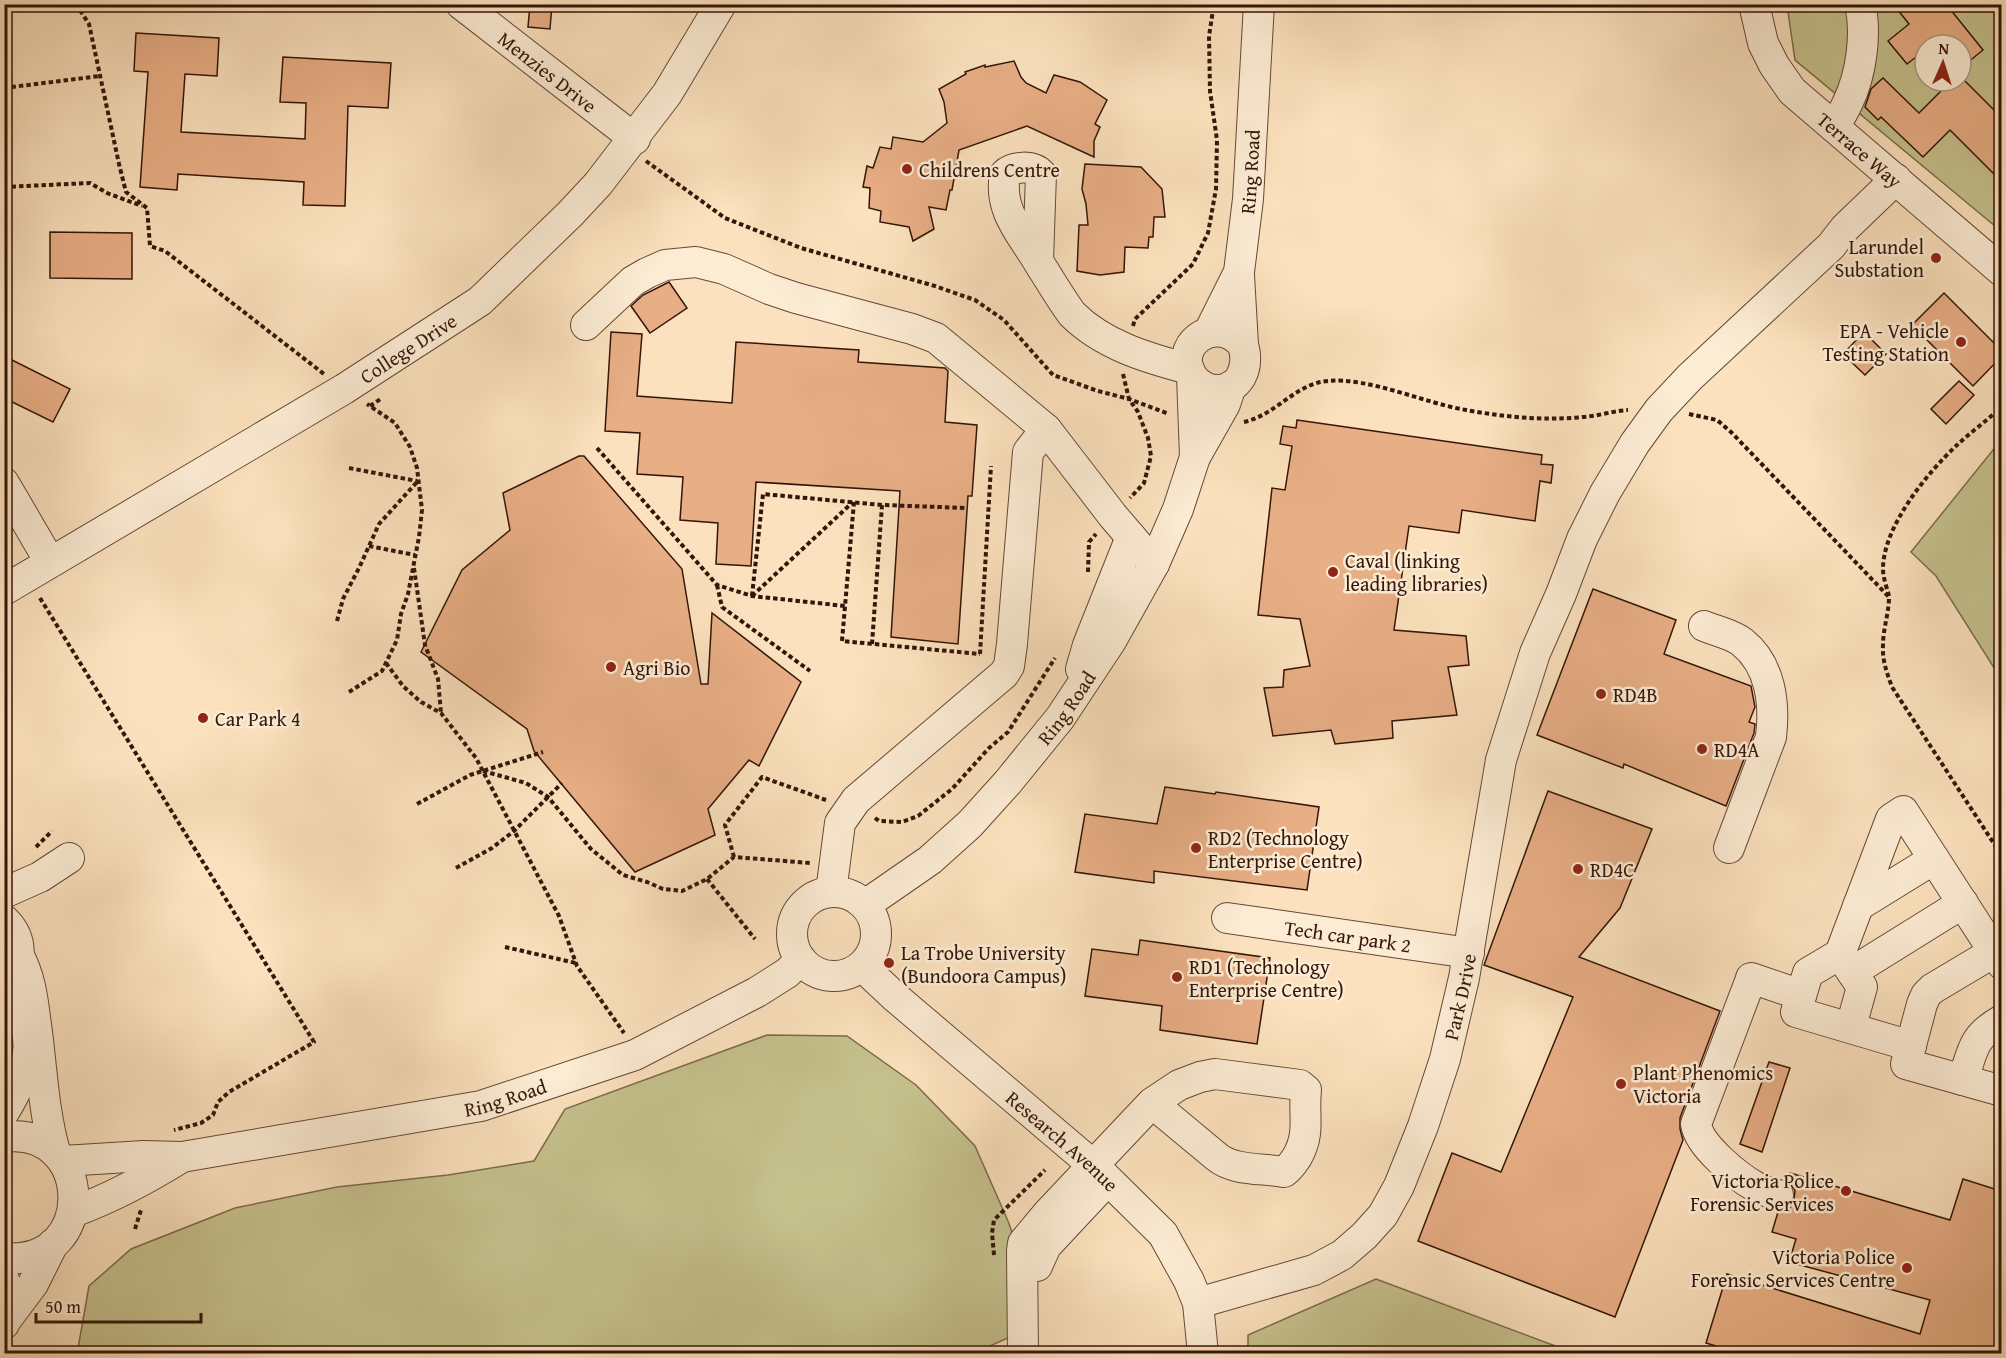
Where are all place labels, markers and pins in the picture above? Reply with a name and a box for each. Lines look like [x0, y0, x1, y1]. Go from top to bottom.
place label: Childrens Centre [919, 155, 1060, 184]
marker: Childrens Centre [900, 162, 914, 176]
place label: Larundel Substation [1834, 232, 1924, 284]
marker: Larundel Substation [1929, 251, 1943, 265]
place label: EPA - Vehicle Testing Station [1823, 316, 1949, 368]
marker: EPA - Vehicle Testing Station [1954, 335, 1968, 349]
place label: Caval (linking leading libraries) [1345, 546, 1488, 598]
marker: Caval (linking leading libraries) [1326, 565, 1340, 579]
place label: Agri Bio [623, 653, 691, 682]
marker: Agri Bio [604, 660, 618, 674]
place label: RD4B [1613, 680, 1658, 709]
marker: RD4B [1594, 687, 1608, 701]
place label: Car Park 4 [215, 704, 301, 733]
marker: Car Park 4 [196, 711, 210, 725]
place label: RD4A [1714, 735, 1759, 764]
marker: RD4A [1695, 742, 1709, 756]
place label: RD2 (Technology Enterprise Centre) [1208, 823, 1363, 875]
marker: RD2 (Technology Enterprise Centre) [1189, 841, 1203, 855]
place label: RD4C [1590, 855, 1634, 884]
marker: RD4C [1571, 862, 1585, 876]
place label: La Trobe University (Bundoora Campus) [901, 938, 1066, 990]
place label: RD1 (Technology Enterprise Centre) [1189, 952, 1344, 1004]
marker: La Trobe University (Bundoora Campus) [882, 956, 896, 970]
marker: RD1 (Technology Enterprise Centre) [1170, 970, 1184, 984]
place label: Plant Phenomics Victoria [1633, 1058, 1773, 1110]
marker: Plant Phenomics Victoria [1614, 1077, 1628, 1091]
place label: Victoria Police Forensic Services [1690, 1166, 1834, 1218]
marker: Victoria Police Forensic Services [1839, 1184, 1853, 1198]
place label: Victoria Police Forensic Services Centre [1691, 1242, 1895, 1294]
marker: Victoria Police Forensic Services Centre [1900, 1261, 1914, 1275]

